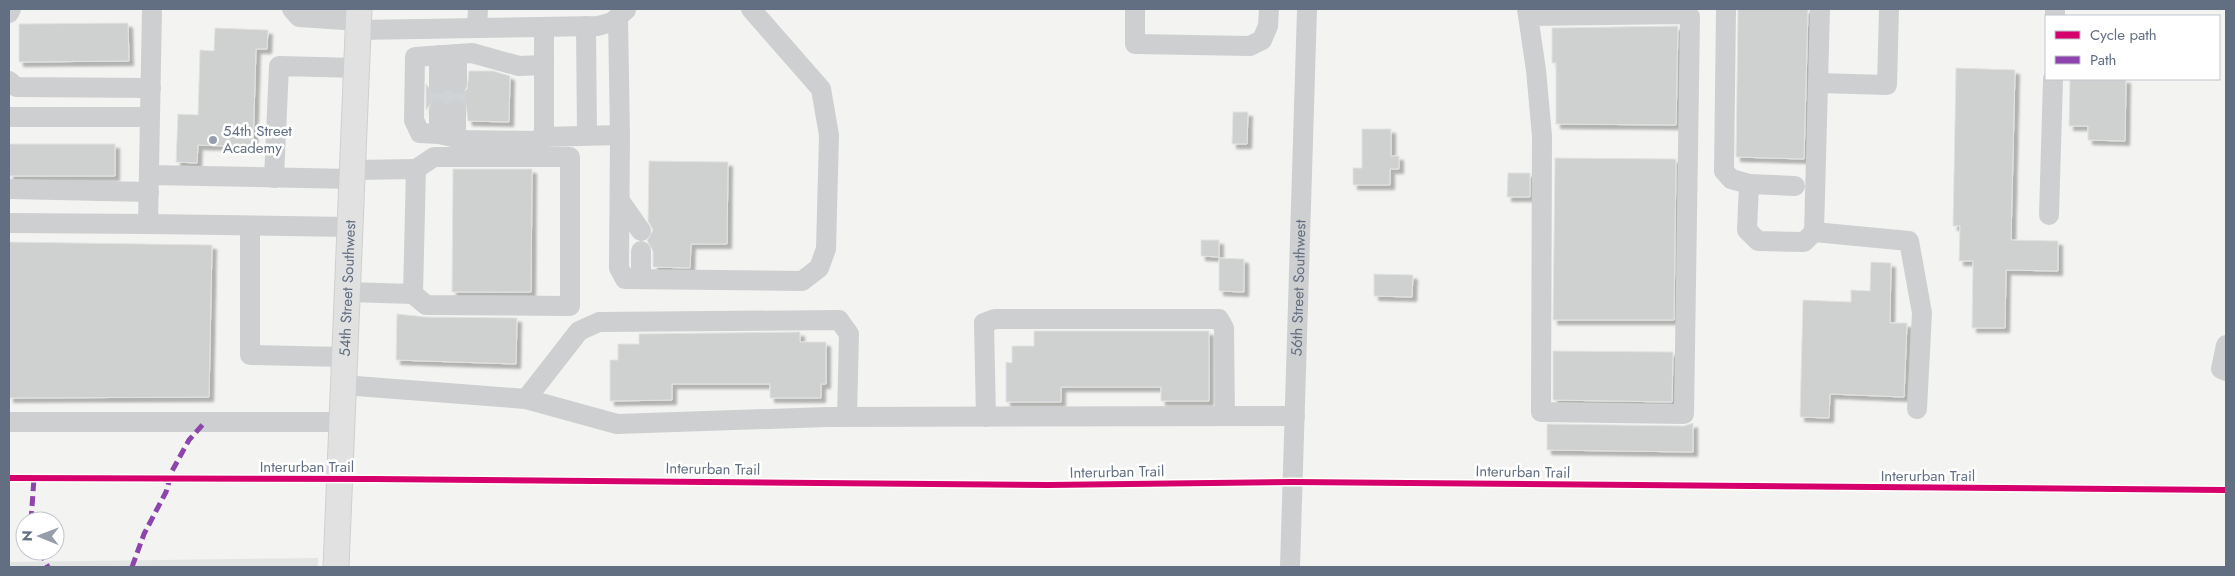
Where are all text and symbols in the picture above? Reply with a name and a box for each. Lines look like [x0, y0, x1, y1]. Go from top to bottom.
legend [2045, 15, 2220, 80]
text: Cycle path [2090, 24, 2157, 46]
text: Path [2090, 49, 2116, 71]
place label: 54th Street Academy [223, 120, 292, 159]
marker: 54th Street Academy [207, 134, 219, 146]
street label: 54th Street Southwest [334, 219, 361, 357]
street label: 56th Street Southwest [1285, 219, 1312, 357]
street label: Interurban Trail [260, 456, 354, 478]
street label: Interurban Trail [665, 457, 761, 481]
street label: Interurban Trail [1069, 460, 1165, 484]
street label: Interurban Trail [1475, 460, 1571, 484]
street label: Interurban Trail [1881, 465, 1975, 487]
north arrow [15, 511, 65, 561]
text: N [17, 530, 37, 542]

